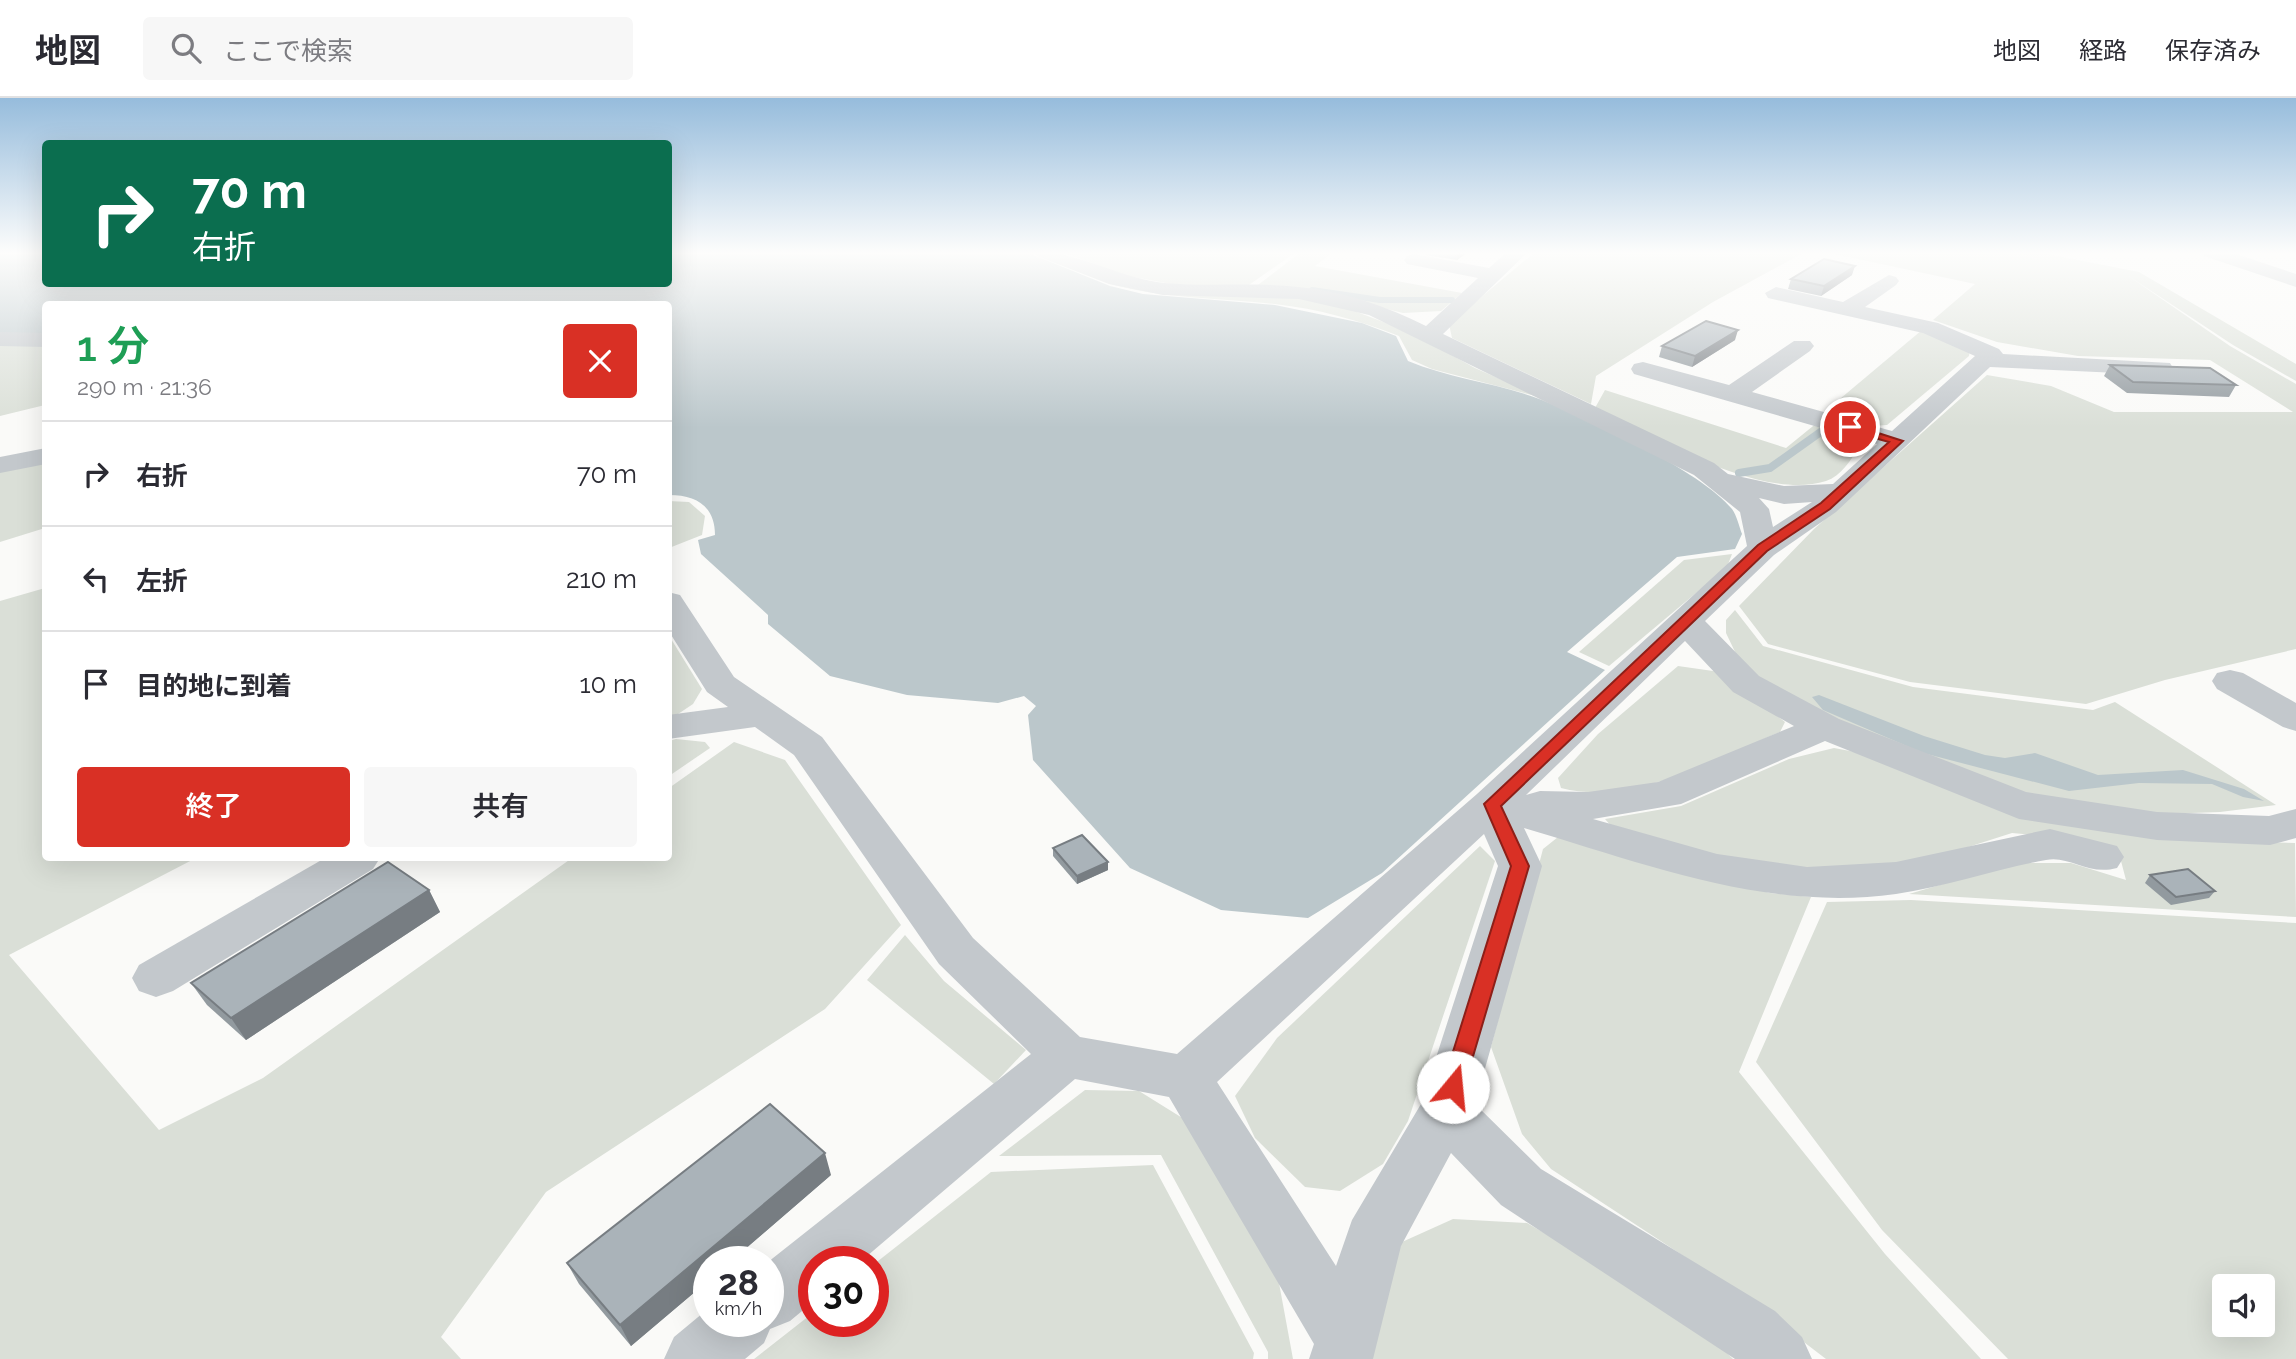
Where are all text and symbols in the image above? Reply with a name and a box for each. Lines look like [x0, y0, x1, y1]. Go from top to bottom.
search box [143, 17, 633, 80]
icon: search [167, 29, 205, 67]
text: 地図 [35, 31, 101, 70]
text: ここで検索 [223, 36, 353, 66]
text: 地図 [1993, 36, 2041, 65]
text: 経路 [2079, 36, 2127, 65]
text: 保存済み [2165, 36, 2261, 65]
text: 70 m [192, 162, 307, 219]
icon: right [77, 168, 168, 259]
text: 右折 [192, 228, 256, 265]
text: 1 分 [77, 322, 149, 371]
button: close [563, 324, 637, 398]
text: 290 m · 21:36 [77, 373, 212, 400]
pin [1820, 397, 1880, 457]
icon: arrive [1831, 408, 1869, 446]
icon: right [77, 455, 115, 493]
text: 70 m [577, 459, 637, 489]
text: 右折 [136, 461, 188, 491]
icon: left [77, 560, 115, 598]
text: 210 m [566, 564, 637, 594]
text: 左折 [136, 566, 188, 596]
icon: arrive [77, 665, 115, 703]
text: 10 m [579, 669, 637, 699]
text: 目的地に到着 [136, 671, 292, 701]
button: 終了 [77, 767, 350, 847]
button: 共有 [364, 767, 637, 847]
position arrow [1416, 1050, 1490, 1124]
speed limit sign: 30 [798, 1246, 889, 1337]
text: 28 [718, 1262, 759, 1303]
map controls [2212, 1274, 2275, 1337]
button: sound [2212, 1274, 2275, 1337]
text: km/h [715, 1298, 762, 1319]

